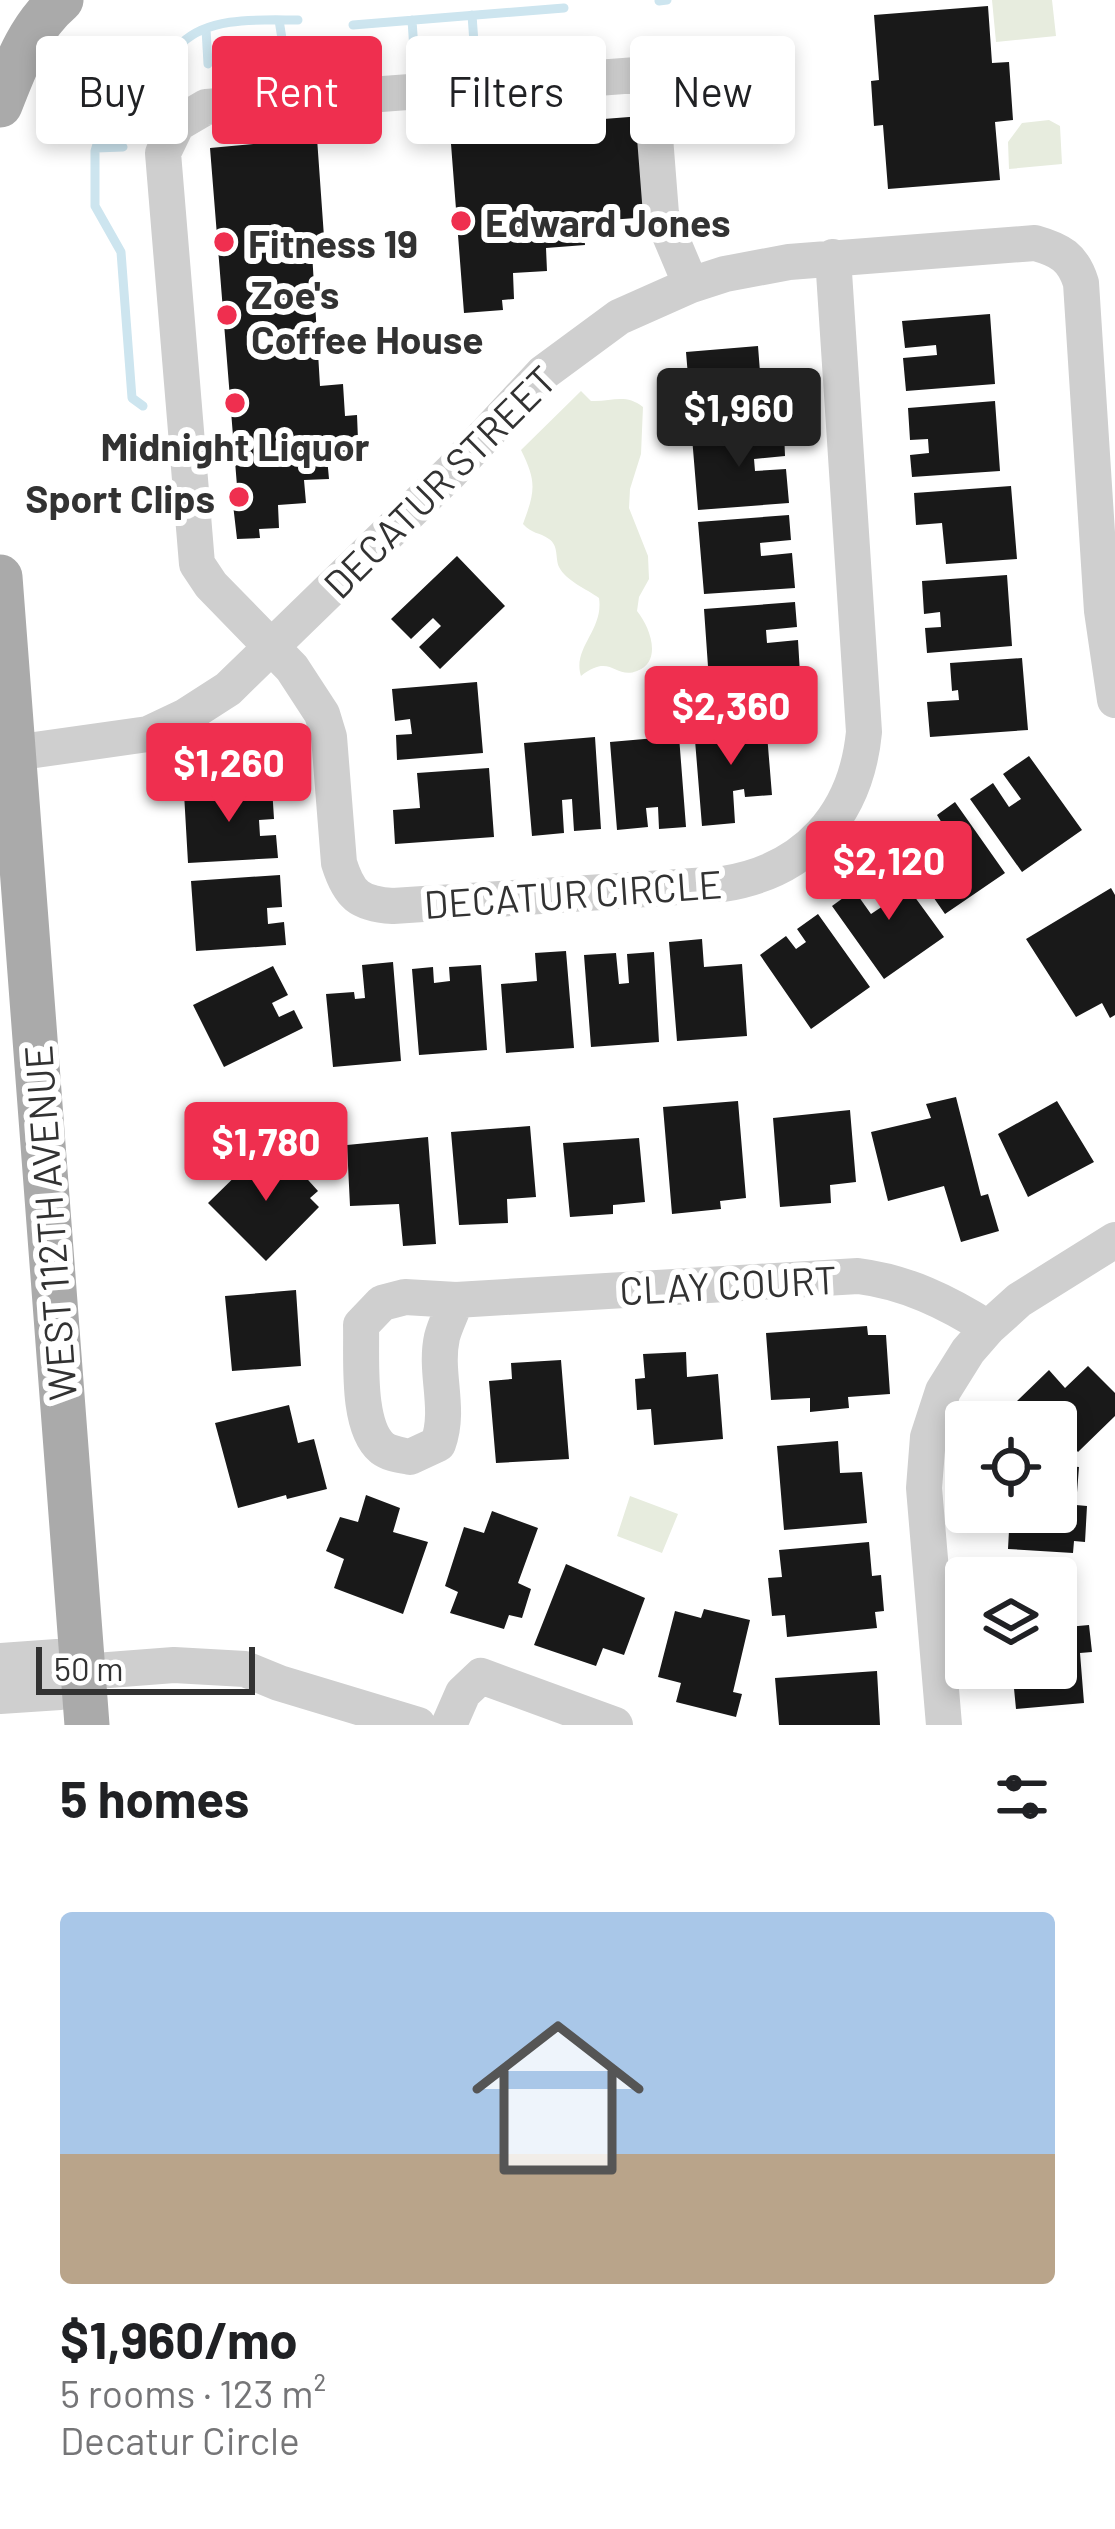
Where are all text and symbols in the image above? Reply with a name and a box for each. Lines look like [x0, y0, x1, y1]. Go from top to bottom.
chip: Buy [36, 36, 188, 144]
chip: Rent [212, 36, 382, 144]
chip: Filters [406, 36, 606, 144]
chip: New [630, 36, 795, 144]
place label: Edward Jones [485, 198, 731, 245]
marker: Edward Jones [448, 208, 474, 234]
place label: Fitness 19 [248, 219, 418, 266]
marker: Fitness 19 [211, 229, 237, 255]
place label: Zoe's Coffee House [251, 270, 484, 362]
marker: Zoe's Coffee House [214, 302, 240, 328]
street label: DECATUR STREET [313, 355, 565, 607]
pin: $1,960 [641, 368, 837, 470]
text: $1,960 [684, 383, 794, 430]
marker: Midnight Liquor [222, 390, 248, 416]
place label: Midnight Liquor [100, 422, 370, 469]
place label: Sport Clips [25, 474, 215, 521]
marker: Sport Clips [226, 484, 252, 510]
pin: $2,360 [633, 666, 829, 768]
text: $2,360 [672, 681, 790, 728]
pin: $1,260 [131, 723, 327, 825]
text: $1,260 [173, 738, 285, 785]
pin: $2,120 [791, 821, 987, 923]
text: $2,120 [833, 836, 945, 883]
street label: DECATUR CIRCLE [422, 859, 724, 927]
street label: WEST 112TH AVENUE [13, 1044, 85, 1402]
pin: $1,780 [168, 1102, 364, 1204]
text: $1,780 [211, 1117, 321, 1164]
street label: CLAY COURT [618, 1255, 838, 1313]
map controls [945, 1401, 1077, 1689]
button: locate [945, 1401, 1077, 1533]
button: layers [945, 1557, 1077, 1689]
scale bar [36, 1641, 255, 1694]
text: 50 m [54, 1648, 124, 1688]
icon: filters [989, 1764, 1055, 1830]
text: 5 homes [60, 1767, 249, 1828]
icon: home [450, 1990, 666, 2206]
text: $1,960/mo [60, 2308, 298, 2369]
text: 5 rooms · 123 m² [60, 2369, 326, 2416]
text: Decatur Circle [60, 2416, 300, 2463]

